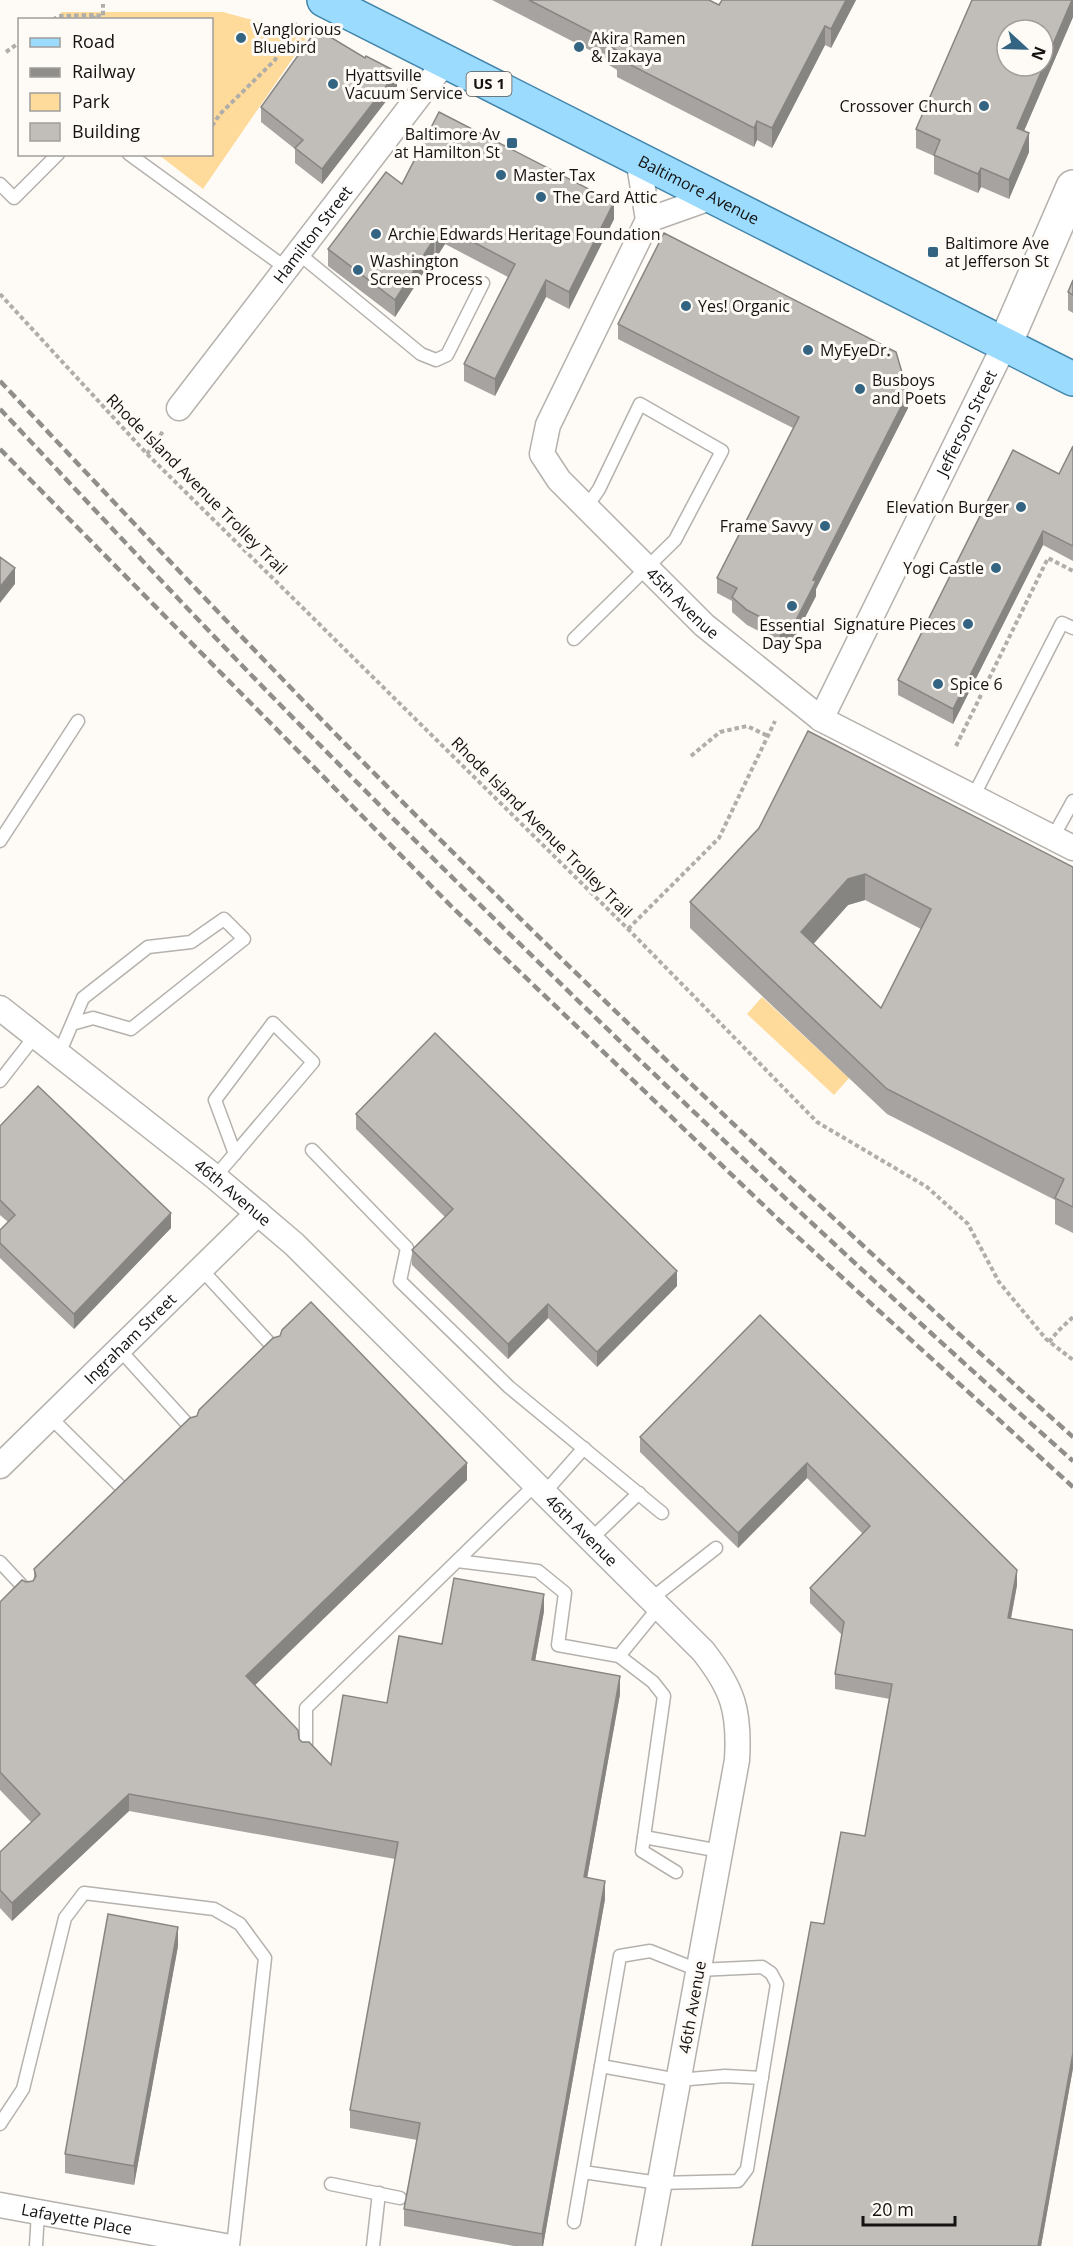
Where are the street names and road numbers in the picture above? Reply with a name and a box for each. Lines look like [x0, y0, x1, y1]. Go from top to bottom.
road number: US 1 [466, 72, 512, 96]
street label: Baltimore Avenue [635, 150, 763, 229]
street label: Hamilton Street [268, 181, 357, 288]
street label: Jefferson Street [930, 366, 1002, 481]
street label: Rhode Island Avenue Trolley Trail [102, 389, 292, 579]
street label: 45th Avenue [641, 562, 724, 644]
street label: Rhode Island Avenue Trolley Trail [447, 732, 637, 922]
street label: 46th Avenue [190, 1154, 276, 1231]
street label: Ingraham Street [79, 1288, 181, 1389]
street label: 46th Avenue [541, 1489, 623, 1571]
street label: 46th Avenue [673, 1959, 711, 2055]
street label: Lafayette Place [20, 2198, 134, 2240]

